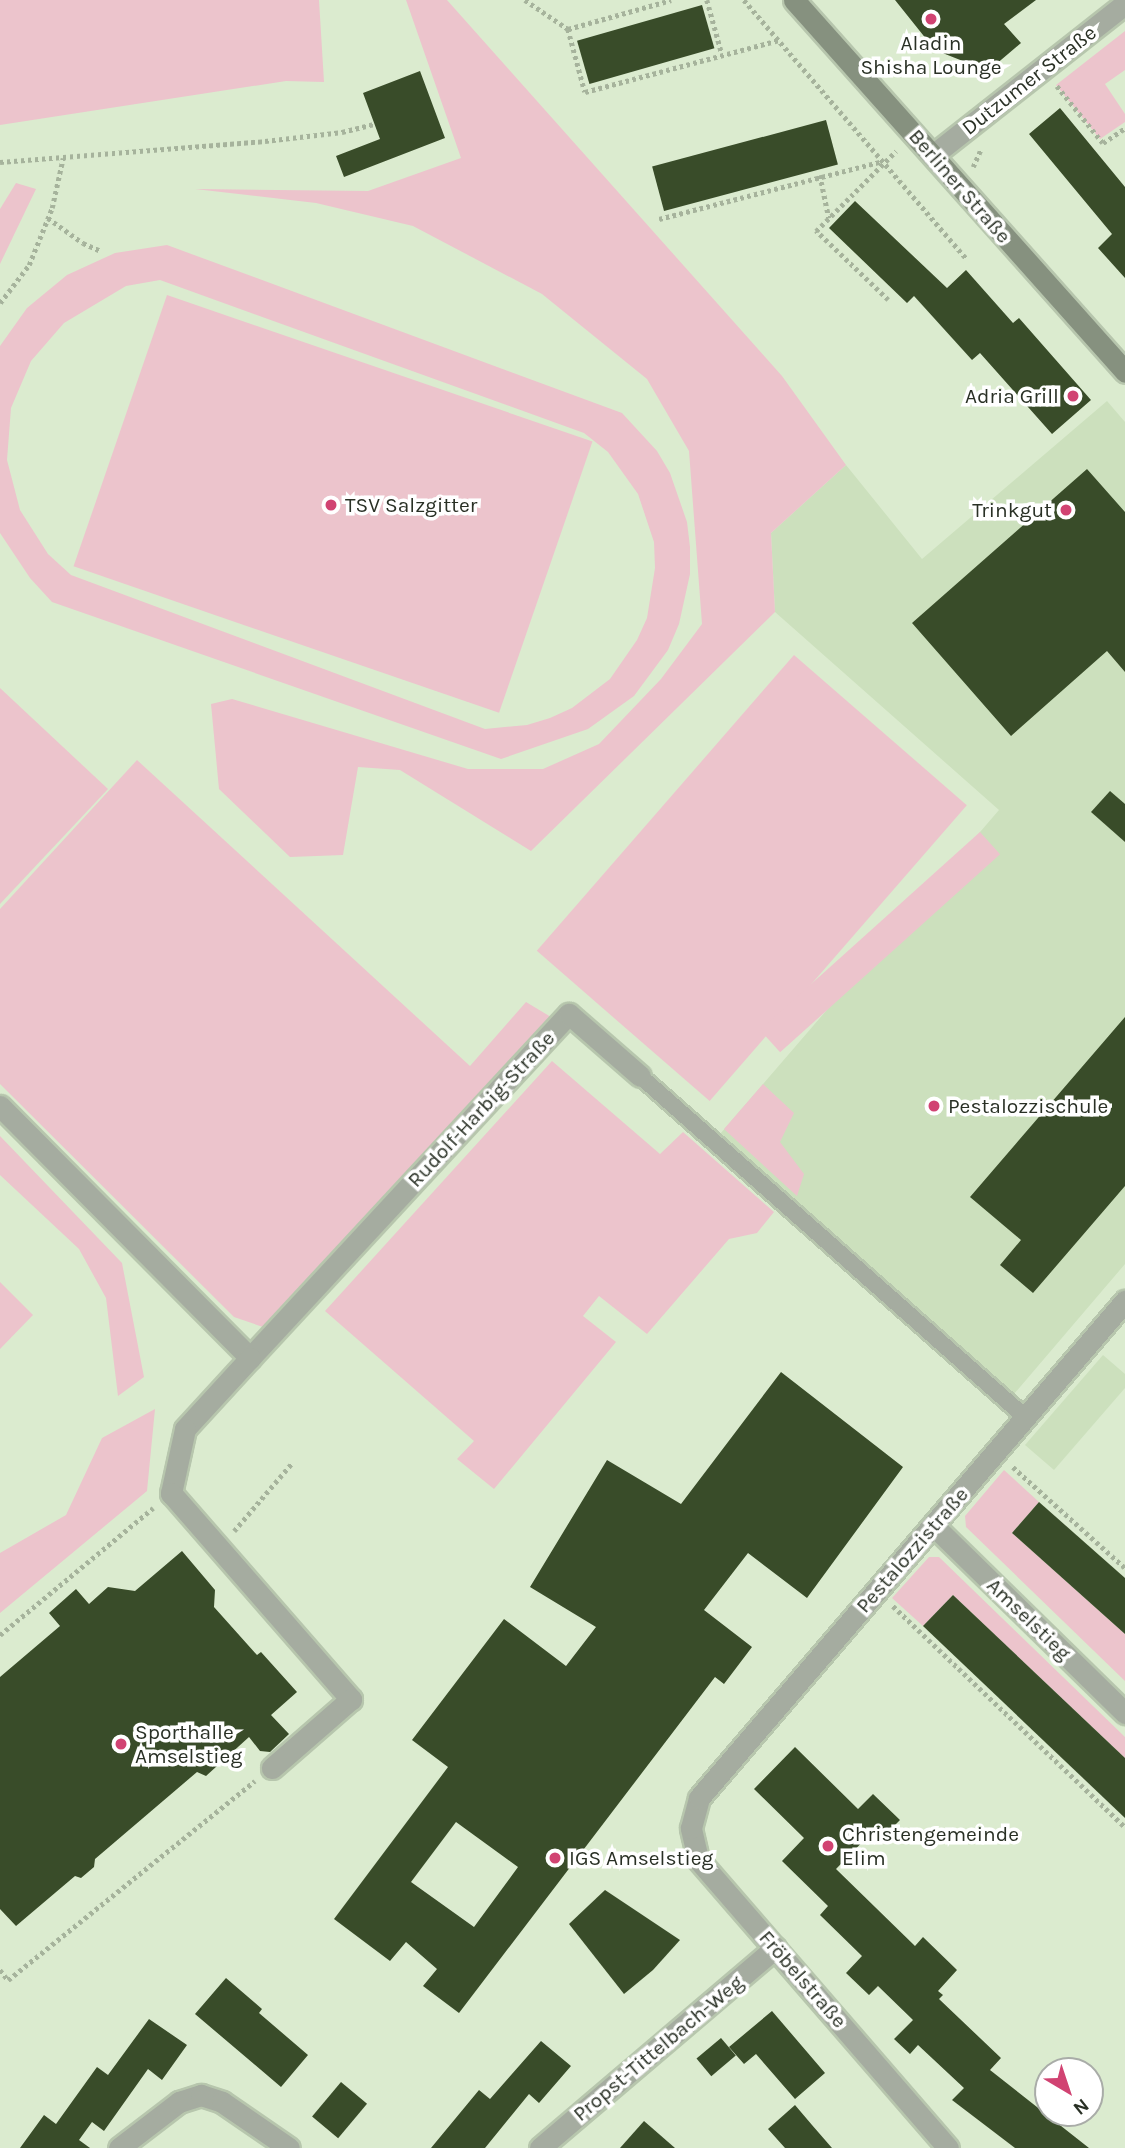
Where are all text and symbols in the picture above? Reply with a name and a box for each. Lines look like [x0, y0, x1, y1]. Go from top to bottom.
marker: Aladin Shisha Lounge [923, 11, 939, 27]
street label: Dutzumer Straße [957, 20, 1101, 140]
place label: Aladin Shisha Lounge [860, 30, 1002, 80]
street label: Berliner Straße [904, 124, 1016, 248]
place label: Adria Grill [965, 383, 1059, 409]
marker: Adria Grill [1065, 388, 1081, 404]
place label: TSV Salzgitter [345, 492, 477, 518]
marker: TSV Salzgitter [323, 497, 339, 513]
place label: Trinkgut [972, 497, 1052, 523]
marker: Trinkgut [1058, 502, 1074, 518]
street label: Rudolf-Harbig-Straße [402, 1026, 560, 1192]
place label: Pestalozzischule [948, 1093, 1108, 1119]
marker: Pestalozzischule [926, 1098, 942, 1114]
street label: Pestalozzistraße [851, 1482, 973, 1618]
street label: Amselstieg [982, 1573, 1076, 1665]
place label: Sporthalle Amselstieg [135, 1719, 242, 1769]
marker: Sporthalle Amselstieg [113, 1736, 129, 1752]
place label: Christengemeinde Elim [842, 1821, 1019, 1871]
marker: Christengemeinde Elim [820, 1838, 836, 1854]
place label: IGS Amselstieg [569, 1845, 713, 1871]
marker: IGS Amselstieg [547, 1850, 563, 1866]
street label: Fröbelstraße [754, 1925, 852, 2033]
street label: Propst-Tittelbach-Weg [568, 1970, 748, 2126]
north arrow [1034, 2057, 1104, 2127]
text: N [1069, 2094, 1093, 2120]

